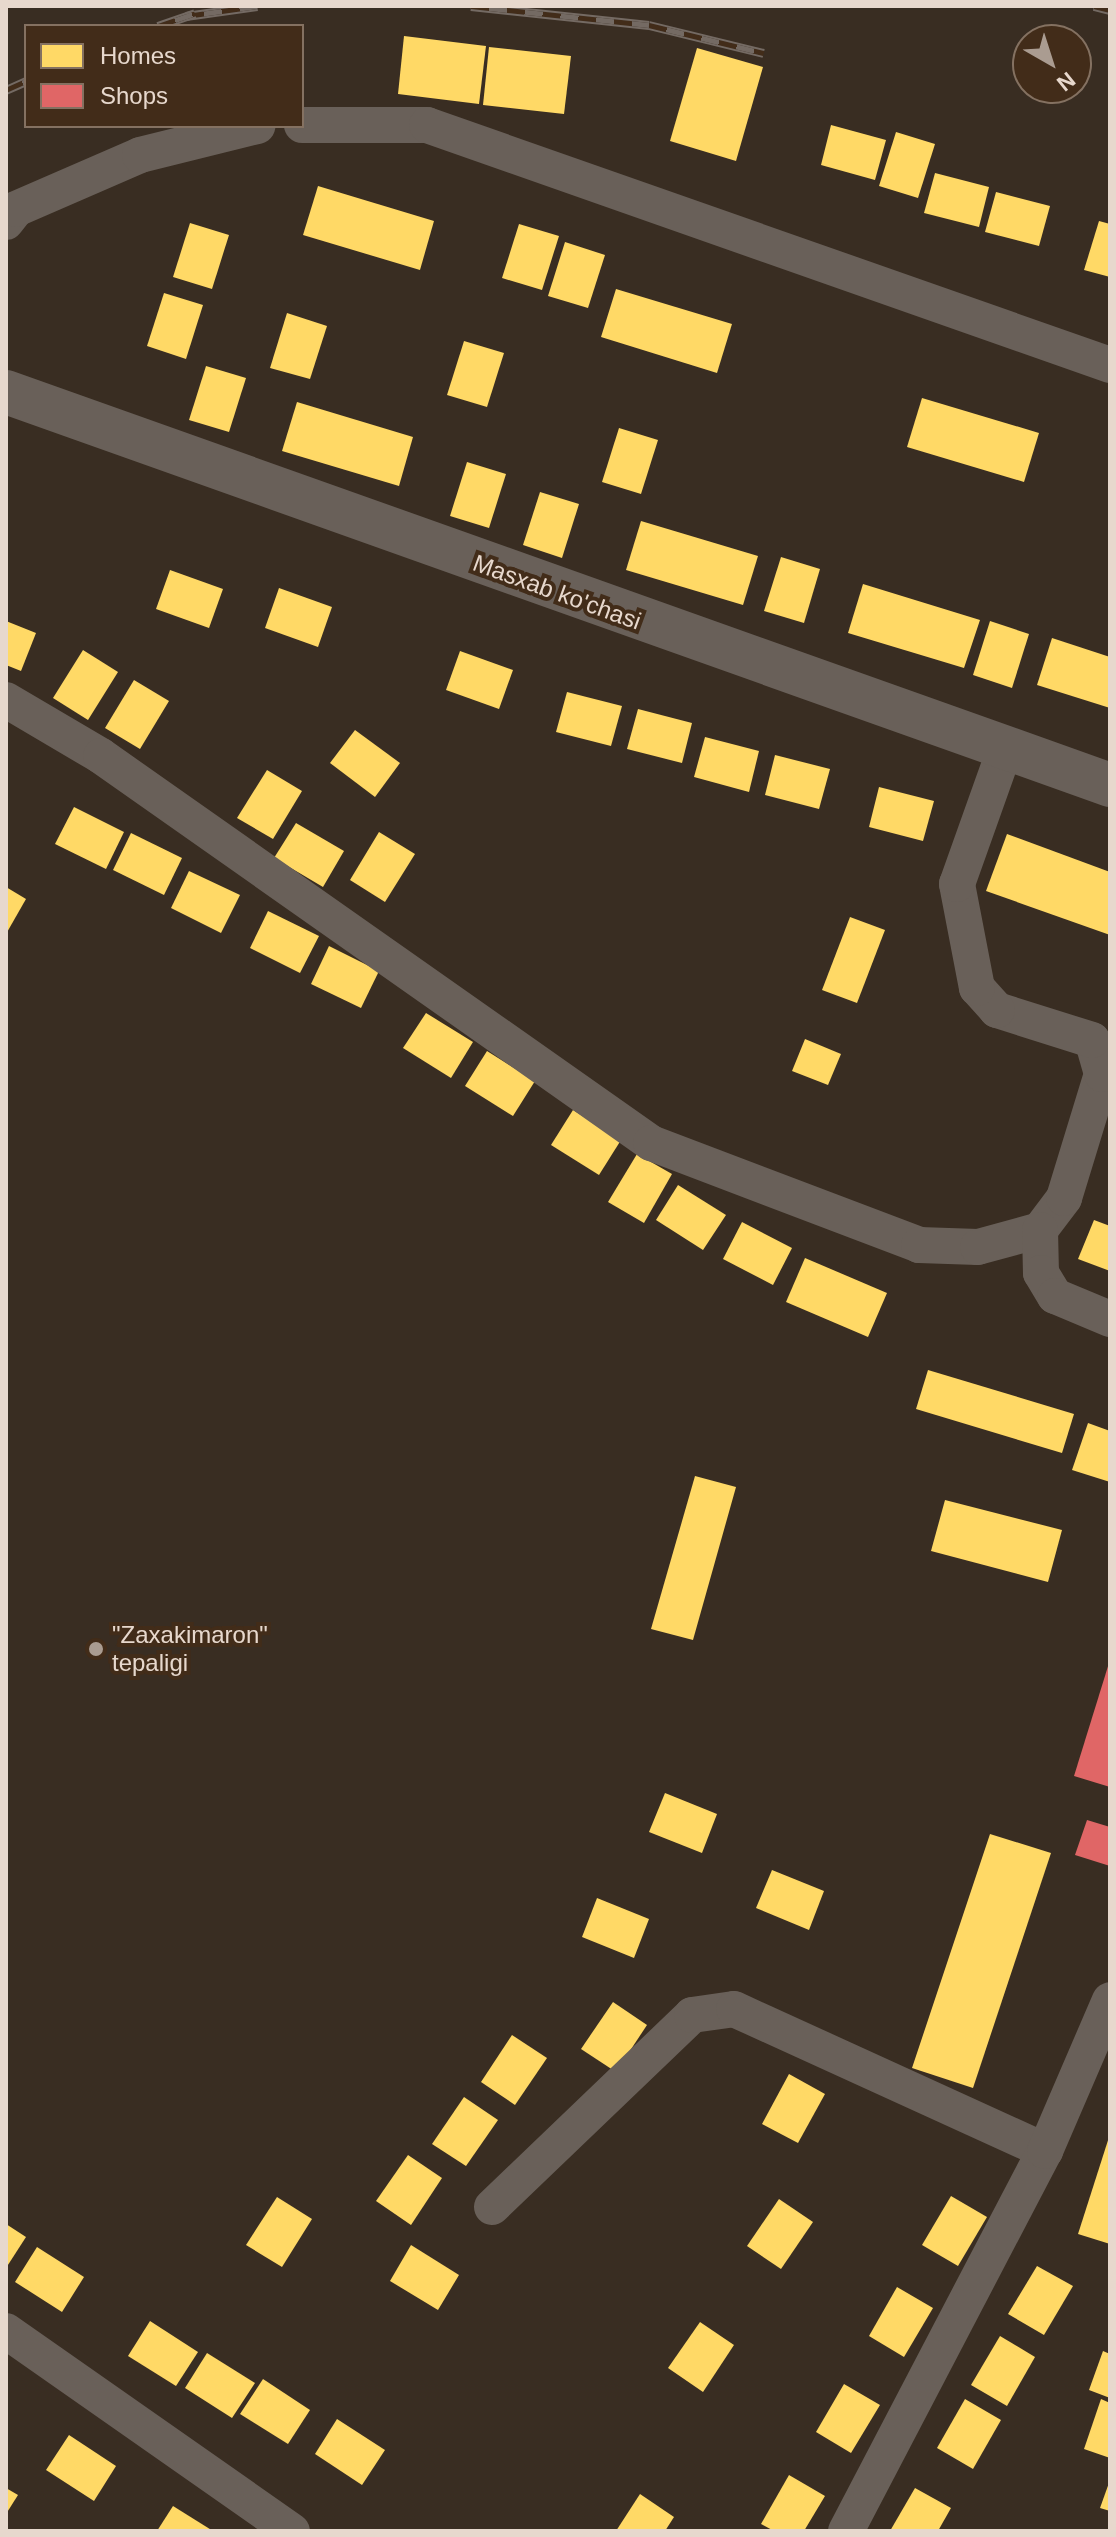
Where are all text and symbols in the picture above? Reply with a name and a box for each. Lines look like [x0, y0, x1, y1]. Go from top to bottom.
legend [24, 24, 304, 128]
north arrow [1012, 24, 1092, 104]
text: Homes [100, 42, 176, 69]
text: N [1052, 67, 1080, 96]
text: Shops [100, 82, 168, 109]
street label: Masxab ko'chasi [469, 548, 645, 636]
place label: "Zaxakimaron" tepaligi [112, 1621, 268, 1677]
marker: "Zaxakimaron" tepaligi [87, 1640, 105, 1658]

